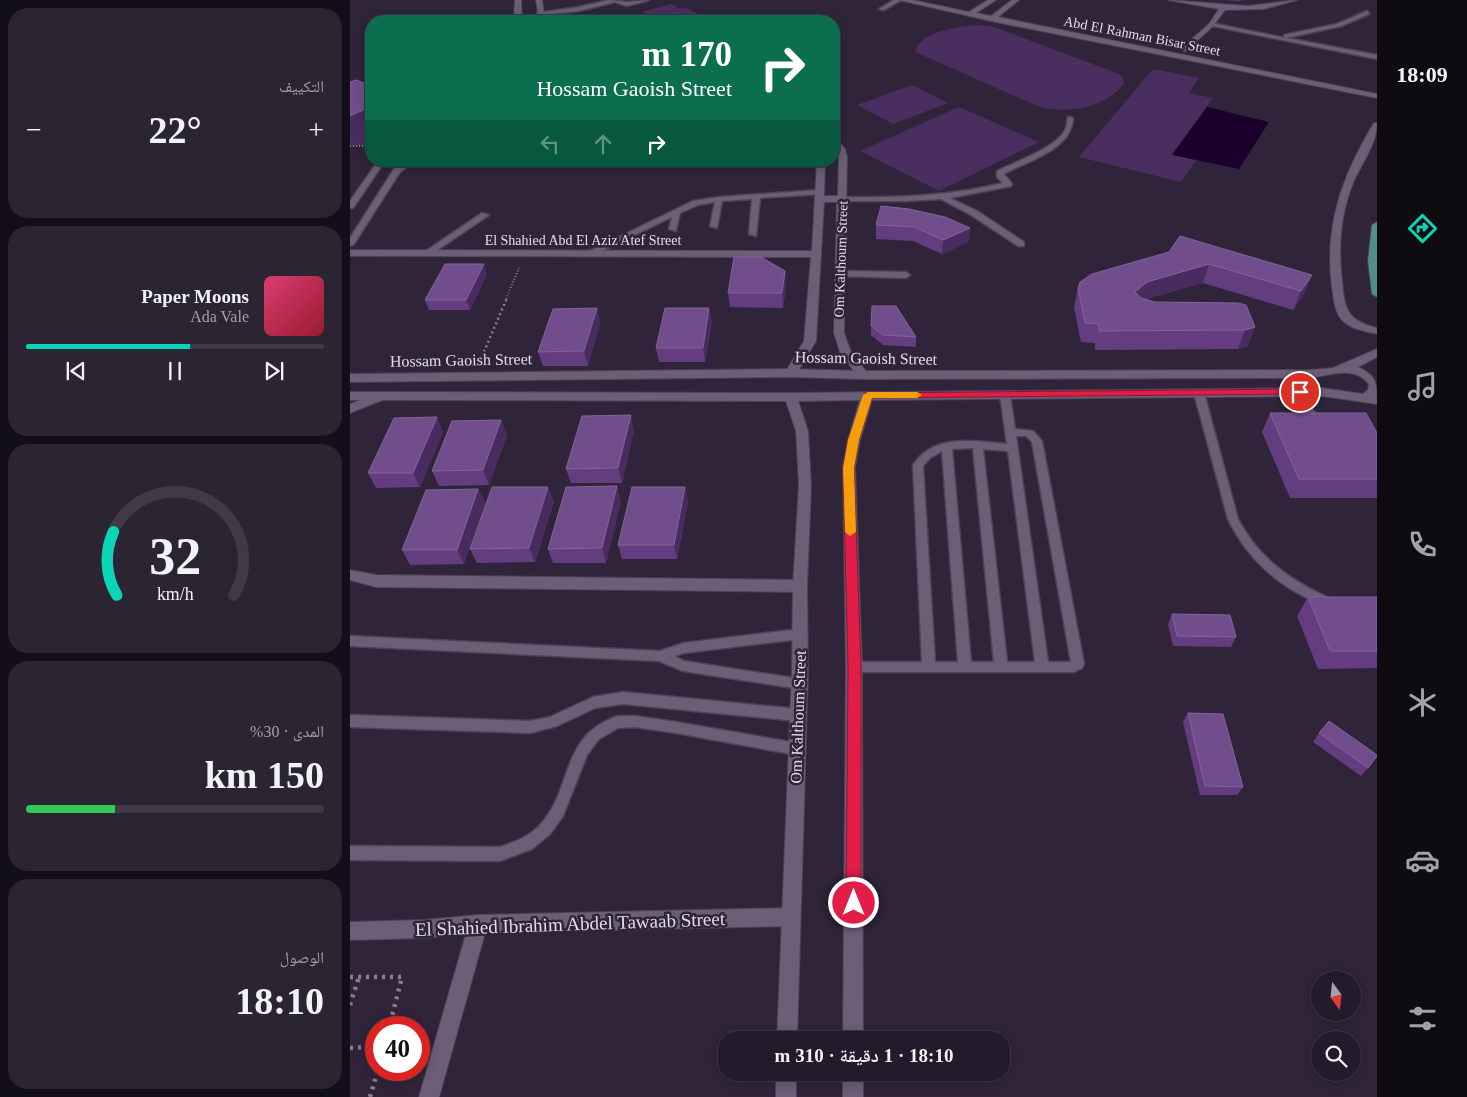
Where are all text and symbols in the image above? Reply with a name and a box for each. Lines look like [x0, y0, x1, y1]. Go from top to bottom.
street label: Abd El Rahman Bisar Street [1062, 13, 1222, 59]
text: 170 m [642, 35, 732, 74]
icon: right [750, 35, 815, 100]
text: 18:09 [1396, 62, 1448, 87]
text: Hossam Gaoish Street [536, 76, 732, 101]
text: التكييف [279, 78, 324, 95]
text: 22° [148, 109, 202, 151]
text: − [26, 114, 42, 145]
text: + [308, 114, 324, 145]
icon: left [536, 130, 564, 158]
icon: ahead [589, 130, 617, 158]
icon: right [642, 130, 670, 158]
street label: Om Kalthoum Street [831, 200, 851, 318]
icon: directions [1405, 211, 1440, 246]
street label: El Shahied Abd El Aziz Atef Street [485, 233, 681, 248]
text: Paper Moons [141, 286, 249, 307]
text: Ada Vale [190, 308, 249, 325]
street label: Hossam Gaoish Street [795, 348, 938, 368]
street label: Hossam Gaoish Street [390, 350, 533, 370]
icon: previous [62, 357, 90, 385]
icon: pause [161, 357, 189, 385]
icon: next [260, 357, 288, 385]
icon: music [1405, 369, 1440, 404]
pin [1279, 371, 1321, 413]
icon: arrive [1286, 378, 1314, 406]
icon: phone [1405, 527, 1440, 562]
text: 32 [149, 528, 201, 585]
text: km/h [157, 584, 193, 604]
street label: Om Kalthoum Street [787, 650, 809, 784]
icon: climate [1405, 685, 1440, 720]
text: المدى · 30% [250, 723, 324, 740]
text: 150 km [205, 754, 324, 796]
icon: car [1405, 843, 1440, 878]
position arrow [827, 876, 879, 928]
street label: El Shahied Ibrahim Abdel Tawaab Street [415, 908, 726, 940]
text: الوصول [280, 949, 324, 966]
north arrow [1311, 971, 1361, 1021]
map controls [1311, 971, 1361, 1081]
text: 18:10 [235, 980, 324, 1022]
icon: filters [1405, 1001, 1440, 1036]
speed limit sign: 40 [365, 1016, 430, 1081]
button: search [1311, 1031, 1361, 1081]
text: 18:10 · 1 دقيقة · 310 m [775, 1045, 953, 1066]

